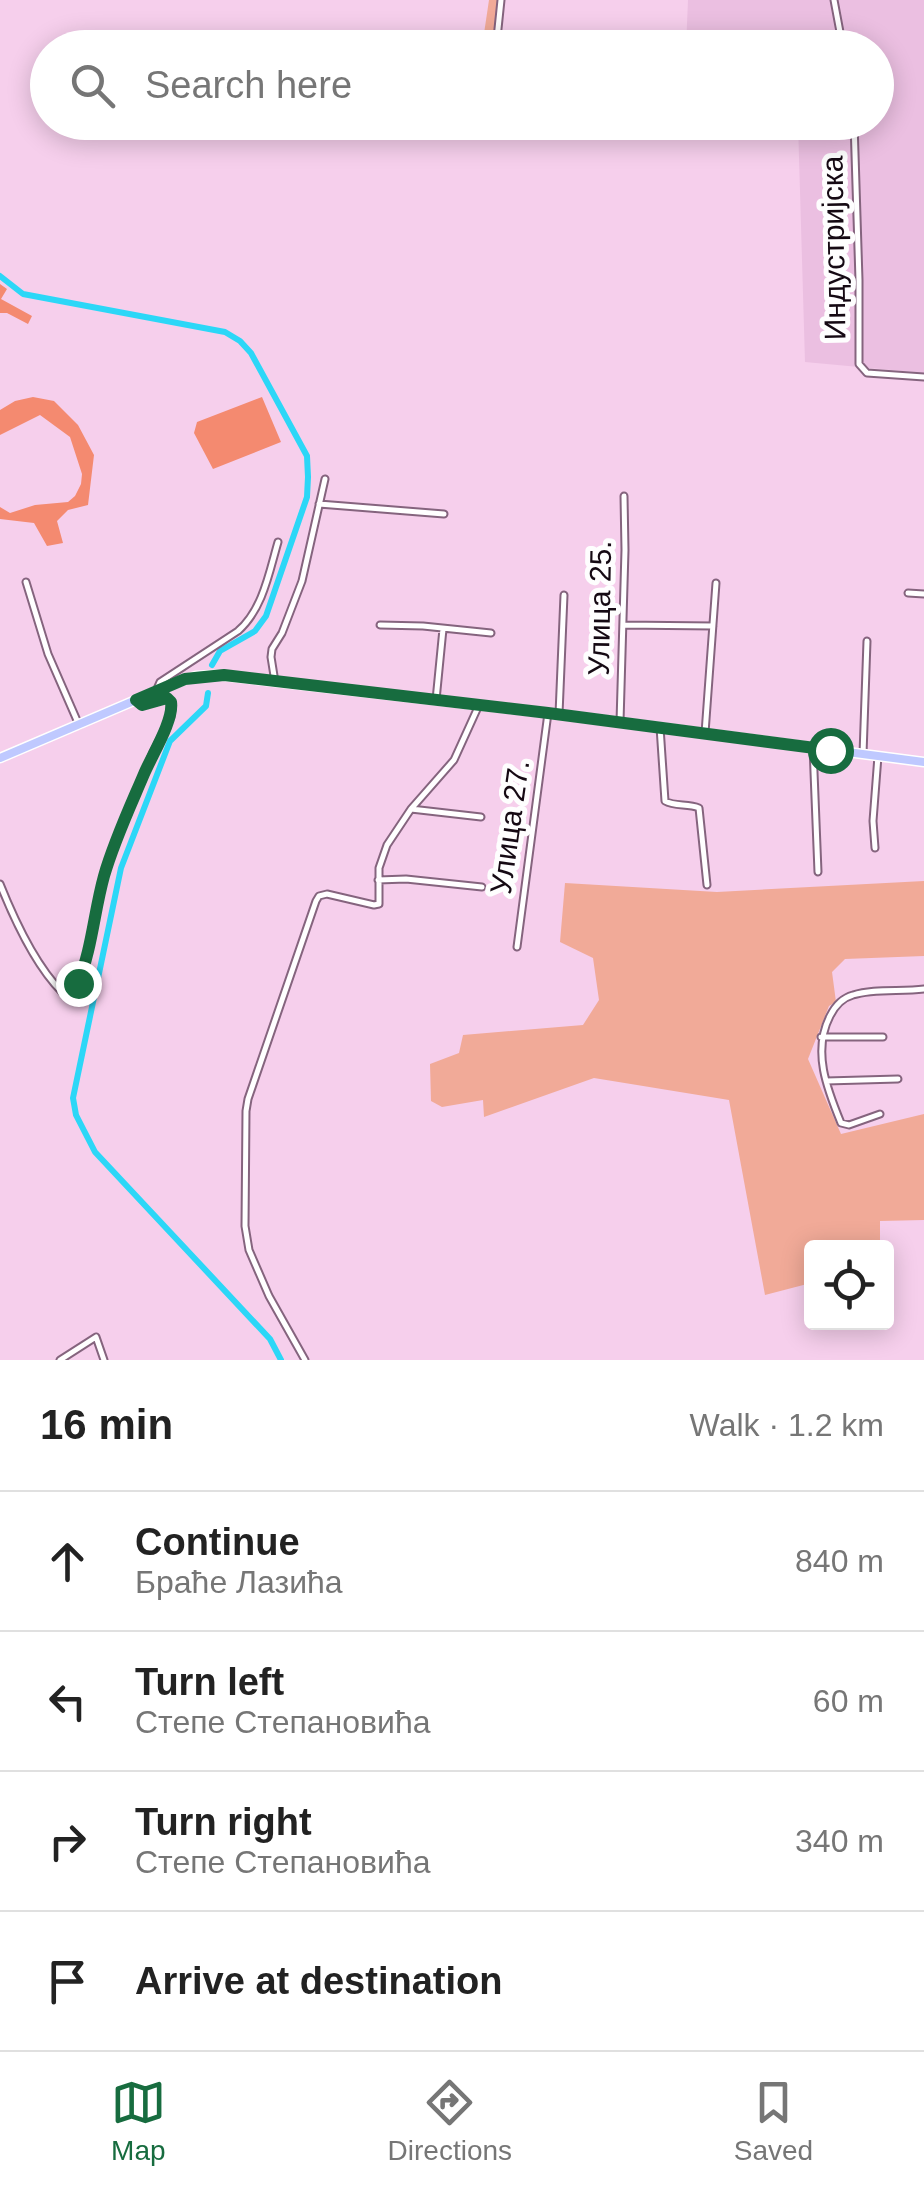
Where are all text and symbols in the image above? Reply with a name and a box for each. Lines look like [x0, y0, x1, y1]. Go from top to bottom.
search box [30, 30, 894, 140]
icon: search [65, 58, 120, 113]
text: Search here [145, 64, 352, 106]
street label: Индустријска [815, 155, 852, 341]
street label: Улица 25. [582, 540, 617, 676]
route start [808, 728, 854, 774]
street label: Улица 27. [484, 758, 535, 896]
route end [56, 961, 102, 1007]
map controls [804, 1240, 894, 1330]
button: locate [804, 1240, 894, 1330]
text: 16 min [40, 1401, 173, 1448]
text: Walk · 1.2 km [690, 1407, 884, 1443]
text: Continue [135, 1521, 300, 1563]
icon: ahead [40, 1534, 95, 1589]
text: 840 m [795, 1543, 884, 1579]
text: Браће Лазића [135, 1564, 343, 1600]
text: Turn left [135, 1661, 284, 1703]
icon: left [40, 1674, 95, 1729]
text: 60 m [813, 1683, 884, 1719]
text: Степе Степановића [135, 1704, 430, 1740]
text: Turn right [135, 1801, 312, 1843]
icon: right [40, 1814, 95, 1869]
text: 340 m [795, 1823, 884, 1859]
text: Степе Степановића [135, 1844, 430, 1880]
icon: arrive [40, 1954, 95, 2009]
text: Arrive at destination [135, 1960, 502, 2002]
tab: Map [111, 2075, 166, 2167]
tab: Directions [388, 2075, 512, 2167]
tab: Saved [734, 2075, 813, 2167]

